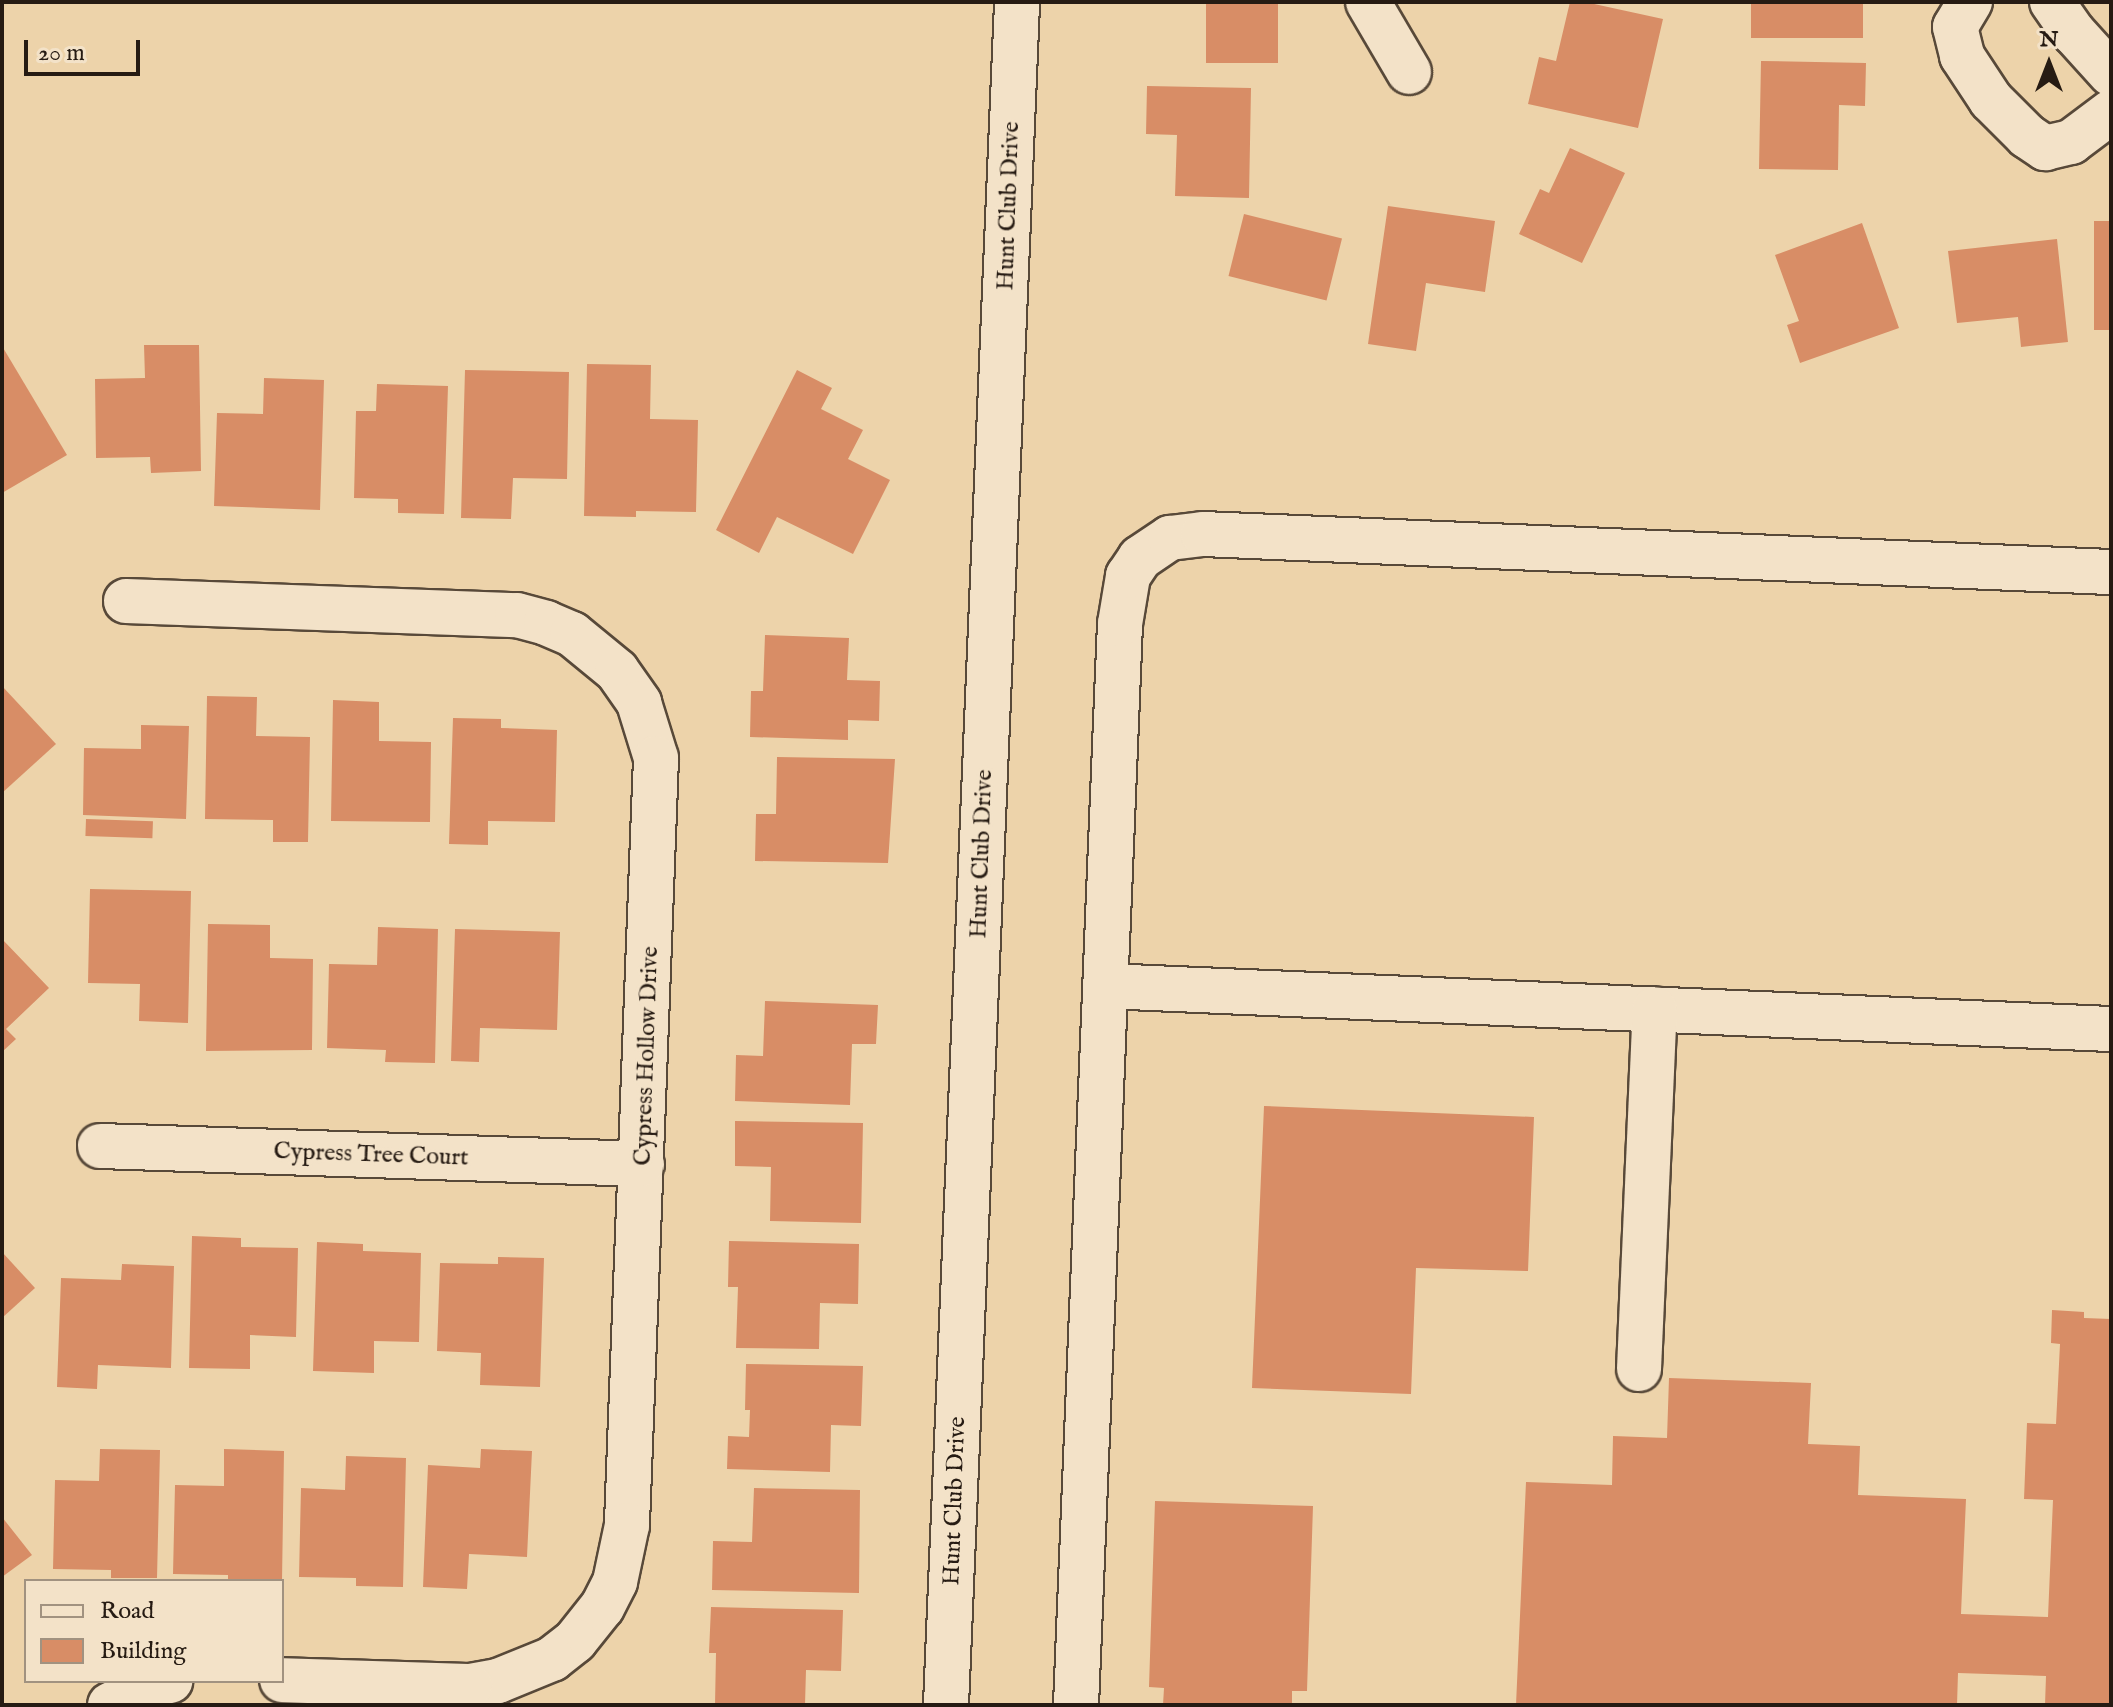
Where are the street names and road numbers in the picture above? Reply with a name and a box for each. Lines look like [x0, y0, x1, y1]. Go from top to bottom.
street label: Hunt Club Drive [992, 121, 1026, 291]
street label: Hunt Club Drive [965, 769, 999, 939]
street label: Cypress Hollow Drive [629, 946, 665, 1166]
street label: Cypress Tree Court [273, 1137, 469, 1173]
street label: Hunt Club Drive [938, 1416, 972, 1586]

